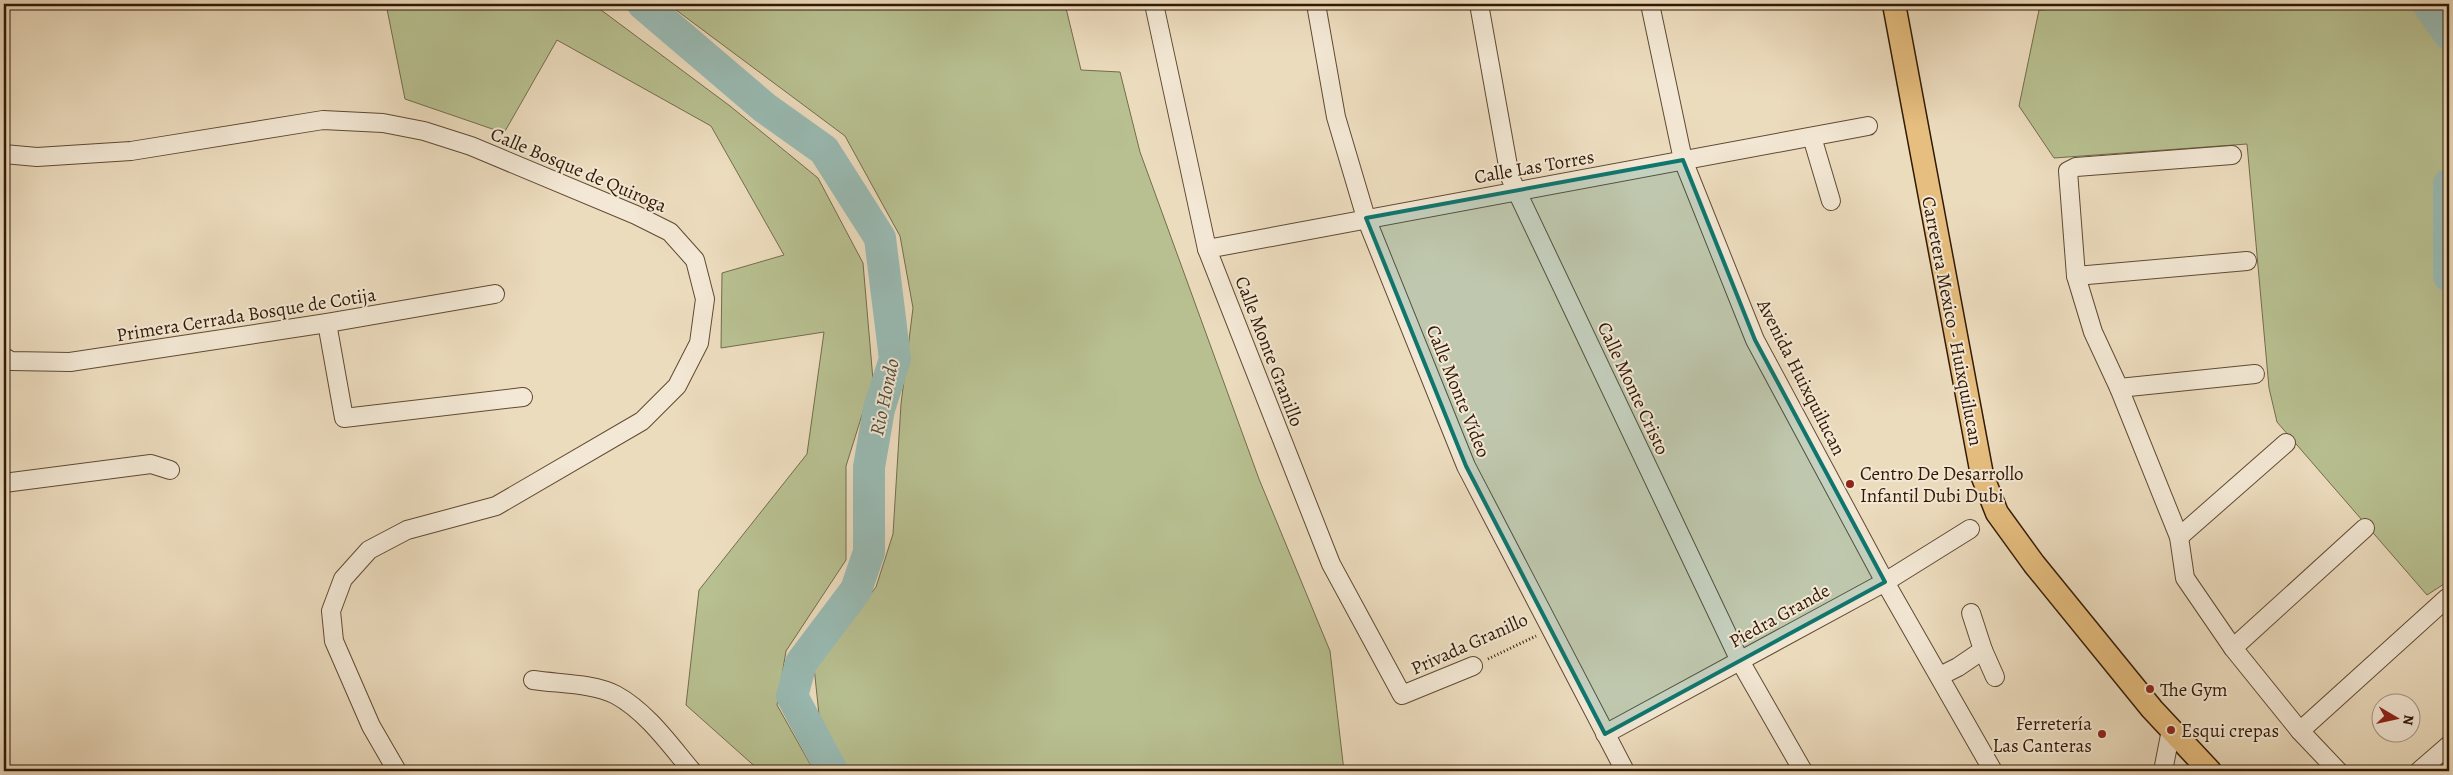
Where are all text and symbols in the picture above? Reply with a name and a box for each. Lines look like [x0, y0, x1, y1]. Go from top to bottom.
street label: Calle Bosque de Quiroga [487, 121, 671, 219]
street label: Calle Las Torres [1472, 144, 1596, 190]
street label: Carretera Mexico - Huixquilucan [1915, 194, 1989, 448]
street label: Calle Monte Granillo [1228, 272, 1310, 430]
street label: Primera Cerrada Bosque de Cotija [115, 282, 378, 348]
street label: Avenida Huixquilucan [1750, 294, 1852, 460]
street label: Calle Monte Cristo [1591, 318, 1675, 459]
street label: Calle Monte Vídeo [1420, 321, 1496, 462]
water label: Rio Hondo [863, 356, 906, 438]
place label: Centro De Desarrollo Infantil Dubi Dubi [1860, 461, 2024, 509]
marker: Centro De Desarrollo Infantil Dubi Dubi [1844, 478, 1856, 490]
street label: Piedra Grande [1724, 577, 1835, 654]
street label: Privada Granillo [1407, 607, 1532, 681]
place label: The Gym [2160, 677, 2228, 703]
marker: The Gym [2144, 683, 2156, 695]
north arrow [2370, 692, 2420, 742]
place label: Ferretería Las Canteras [1993, 711, 2092, 759]
text: N [2398, 713, 2419, 726]
place label: Esqui crepas [2181, 718, 2279, 744]
marker: Esqui crepas [2165, 724, 2177, 736]
marker: Ferretería Las Canteras [2096, 728, 2108, 740]

